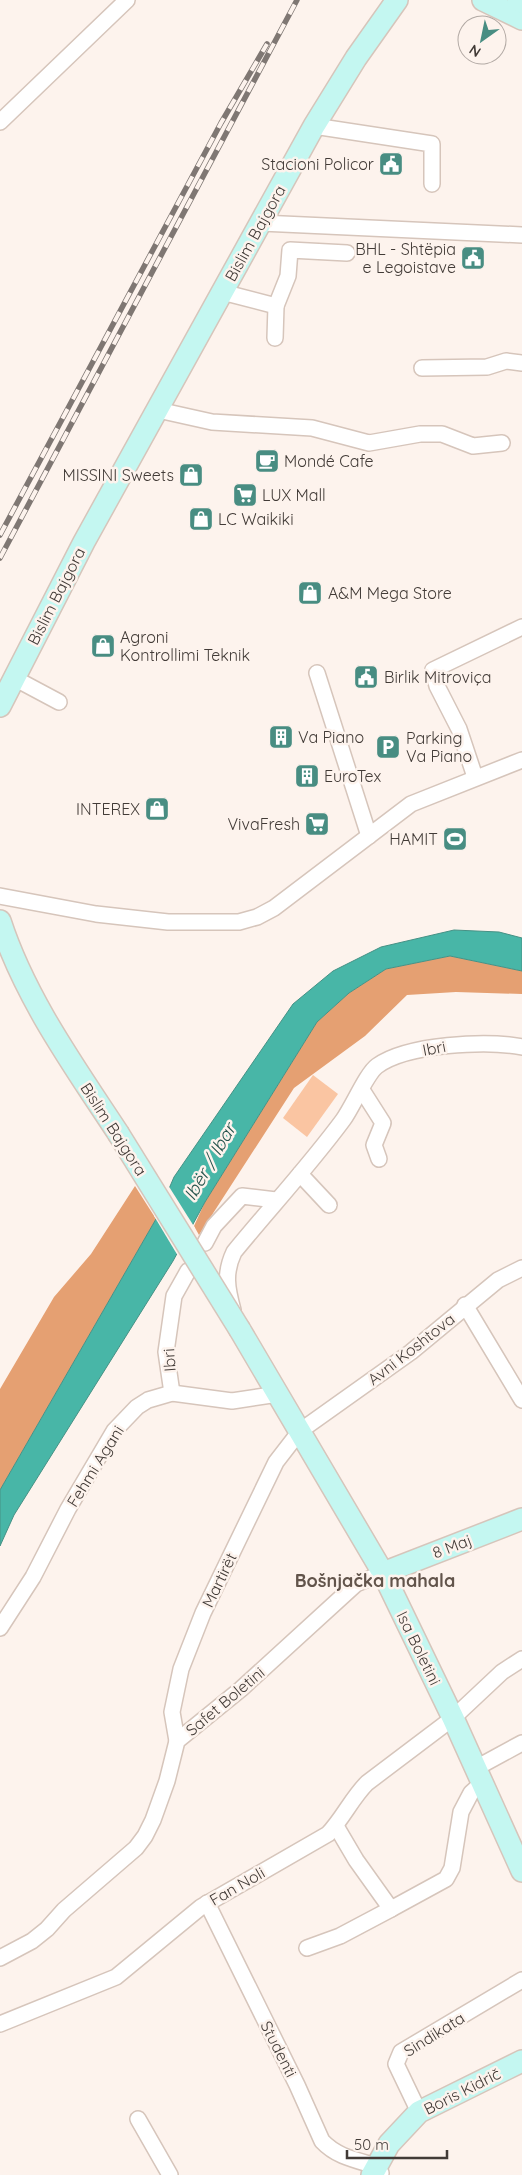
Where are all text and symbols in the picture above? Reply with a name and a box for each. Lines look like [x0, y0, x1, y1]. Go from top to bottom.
north arrow [457, 15, 507, 65]
text: N [466, 41, 484, 61]
public building icon: Stacioni Policor [378, 151, 404, 177]
place label: Stacioni Policor [261, 154, 374, 174]
street label: Bislim Bajgora [220, 181, 290, 285]
place label: BHL - Shtëpia e Legoistave [355, 239, 456, 277]
public building icon: BHL - Shtëpia e Legoistave [460, 245, 486, 271]
cafe icon: Mondé Cafe [254, 448, 280, 474]
place label: Mondé Cafe [284, 451, 374, 471]
shop icon: MISSINI Sweets [178, 462, 204, 488]
place label: MISSINI Sweets [62, 465, 174, 485]
supermarket icon: LUX Mall [232, 482, 258, 508]
place label: LUX Mall [262, 485, 326, 505]
shop icon: LC Waikiki [188, 506, 214, 532]
place label: LC Waikiki [218, 509, 294, 529]
street label: Bislim Bajgora [23, 544, 89, 648]
shop icon: A&M Mega Store [297, 580, 323, 606]
place label: A&M Mega Store [328, 583, 452, 603]
place label: Agroni Kontrollimi Teknik [120, 627, 250, 665]
shop icon: Agroni Kontrollimi Teknik [90, 633, 116, 659]
public building icon: Birlik Mitroviça [353, 664, 379, 690]
place label: Birlik Mitroviça [384, 667, 491, 687]
building icon: Va Piano [268, 724, 294, 750]
place label: Va Piano [298, 727, 364, 747]
place label: Parking Va Piano [406, 728, 472, 766]
parking icon: Parking Va Piano [375, 734, 401, 760]
building icon: EuroTex [294, 763, 320, 789]
place label: EuroTex [324, 766, 381, 786]
shop icon: INTEREX [144, 796, 170, 822]
place label: INTEREX [76, 799, 140, 819]
supermarket icon: VivaFresh [304, 811, 330, 837]
place label: VivaFresh [227, 814, 300, 834]
sports icon: HAMIT [442, 826, 468, 852]
place label: HAMIT [389, 829, 438, 849]
street label: Ibri [421, 1036, 447, 1060]
street label: Bislim Bajgora [77, 1079, 151, 1179]
water label: Ibër / Ibar [178, 1117, 242, 1204]
street label: Avni Koshtova [363, 1309, 459, 1389]
street label: Ibri [158, 1348, 180, 1372]
street label: Fehmi Agani [62, 1422, 128, 1510]
street label: 8 Maj [430, 1529, 474, 1563]
street label: Martirët [197, 1549, 241, 1611]
district label: Bošnjačka mahala [295, 1569, 455, 1592]
street label: Isa Boletini [393, 1608, 445, 1688]
street label: Safet Boletini [181, 1662, 269, 1740]
street label: Fan Noli [206, 1862, 268, 1910]
street label: Sindikata [400, 2007, 468, 2061]
street label: Studenti [256, 2018, 302, 2080]
street label: Boris Kidrič [420, 2063, 504, 2119]
scale bar [347, 2128, 447, 2160]
text: 50 m [354, 2135, 389, 2154]

